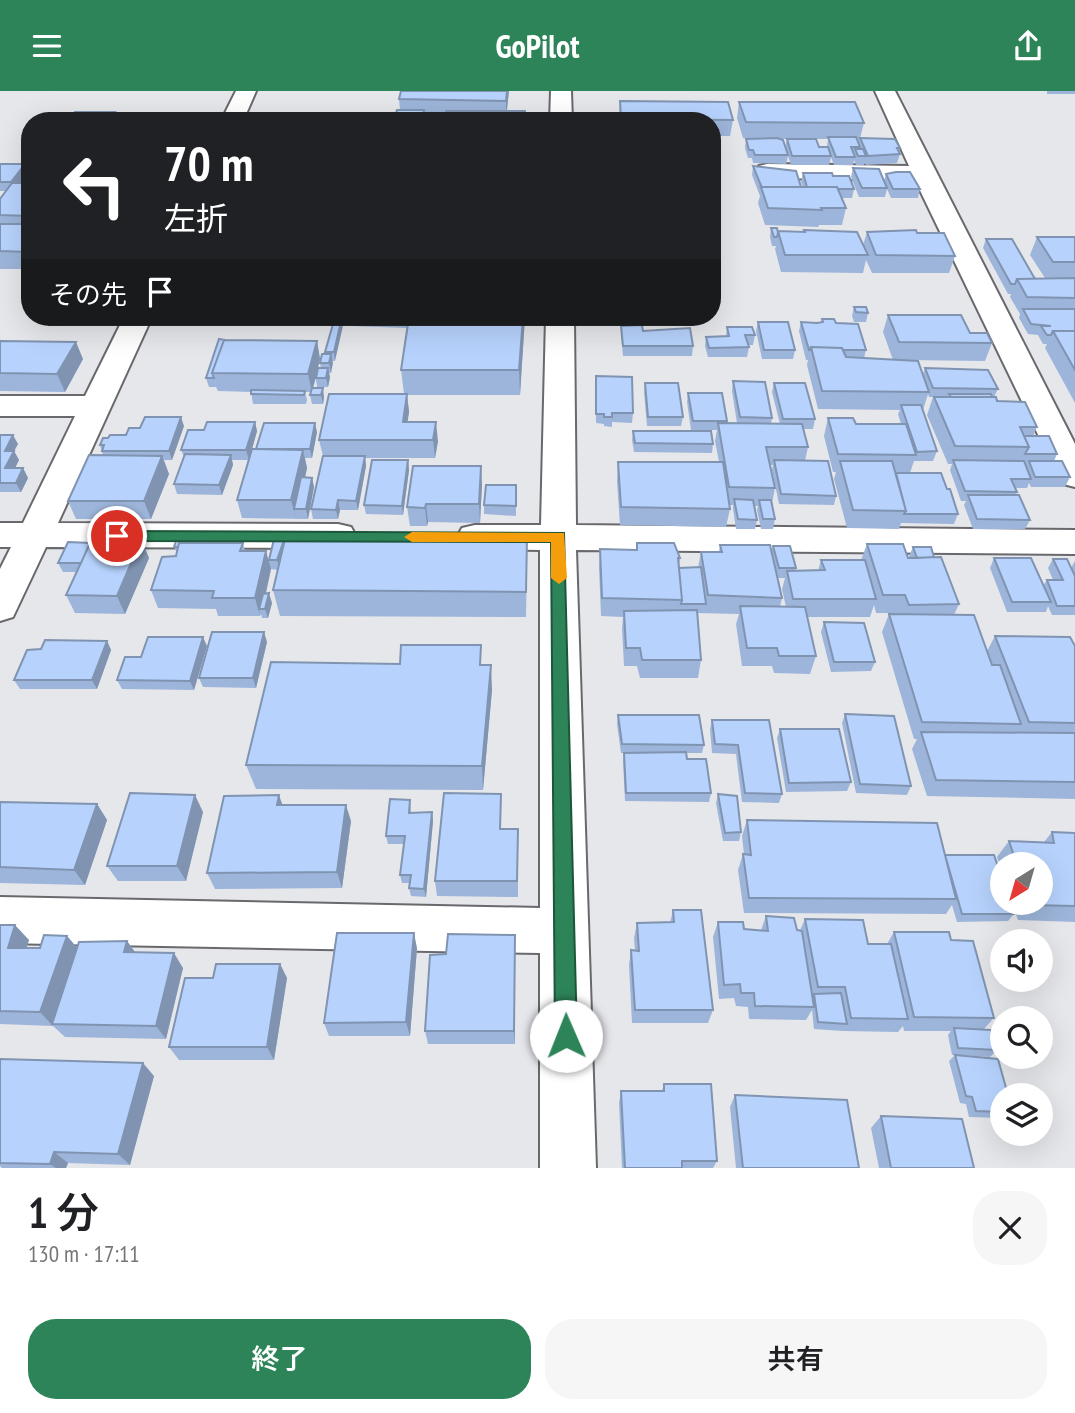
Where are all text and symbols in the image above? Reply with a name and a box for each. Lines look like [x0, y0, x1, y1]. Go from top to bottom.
text: GoPilot [495, 25, 580, 67]
icon: menu [28, 27, 66, 65]
icon: share [1009, 27, 1047, 65]
text: 70 m [164, 131, 253, 195]
icon: left [49, 140, 140, 231]
text: 左折 [164, 197, 228, 239]
icon: arrive [141, 273, 179, 311]
text: その先 [49, 278, 127, 311]
pin [87, 506, 147, 566]
icon: arrive [98, 517, 136, 555]
north arrow [990, 852, 1054, 915]
map controls [990, 852, 1053, 1146]
button: sound [990, 929, 1053, 992]
position arrow [529, 999, 603, 1073]
button: search [990, 1006, 1053, 1069]
button: layers [990, 1083, 1053, 1146]
text: 1 分 [28, 1185, 99, 1240]
button: close [973, 1191, 1047, 1265]
text: 130 m · 17:11 [28, 1239, 140, 1268]
button: 終了 [28, 1319, 531, 1399]
button: 共有 [545, 1319, 1047, 1399]

